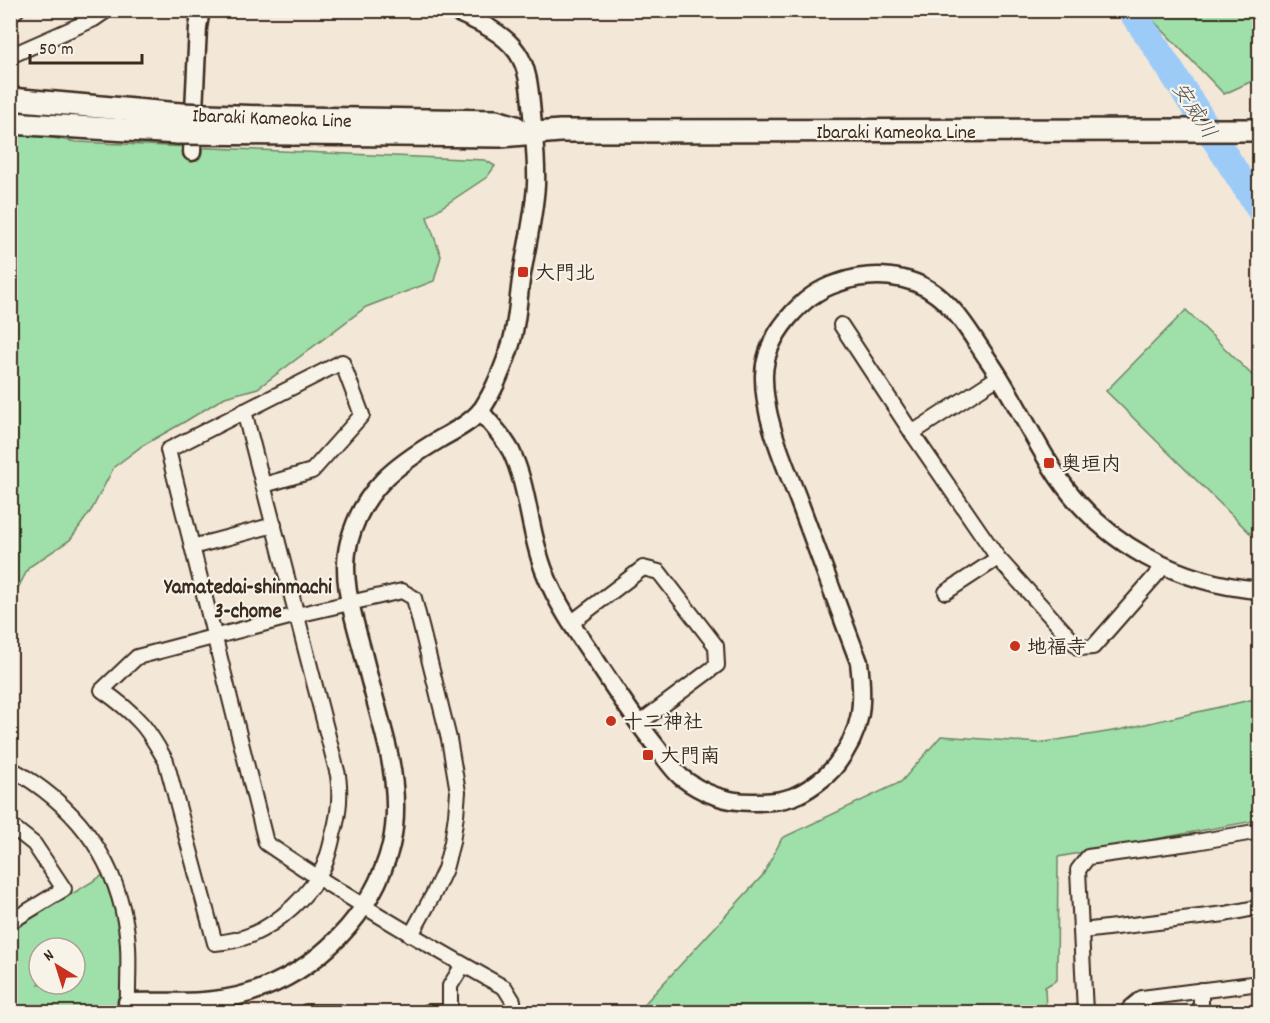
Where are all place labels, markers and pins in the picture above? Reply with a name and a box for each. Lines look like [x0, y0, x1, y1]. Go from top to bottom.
place label: 大門北 [535, 261, 595, 289]
marker: 大門北 [516, 265, 530, 279]
place label: 奥垣内 [1061, 452, 1121, 480]
marker: 奥垣内 [1042, 456, 1056, 470]
place label: 地福寺 [1027, 635, 1087, 663]
marker: 地福寺 [1008, 639, 1022, 653]
place label: 十二神社 [623, 710, 703, 738]
marker: 十二神社 [604, 714, 618, 728]
place label: 大門南 [660, 744, 720, 772]
marker: 大門南 [641, 748, 655, 762]

